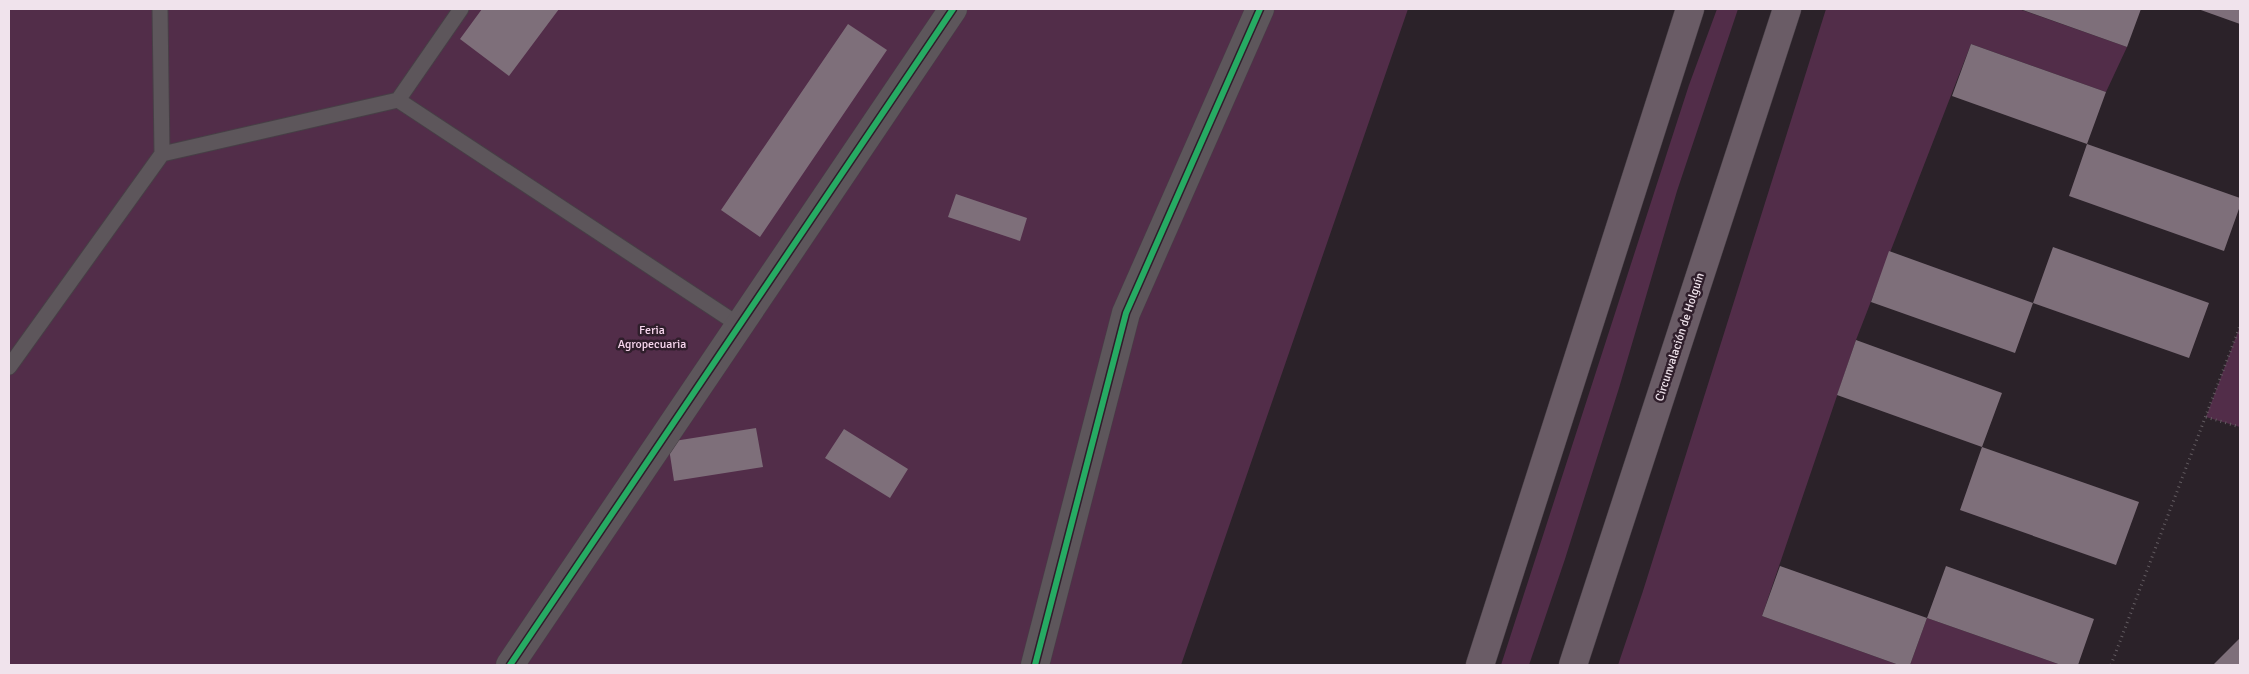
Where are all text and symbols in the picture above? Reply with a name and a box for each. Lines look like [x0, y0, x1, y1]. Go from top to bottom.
street label: Circunvalación de Holguín [1652, 271, 1708, 403]
park label: Feria Agropecuaria [618, 323, 686, 352]

